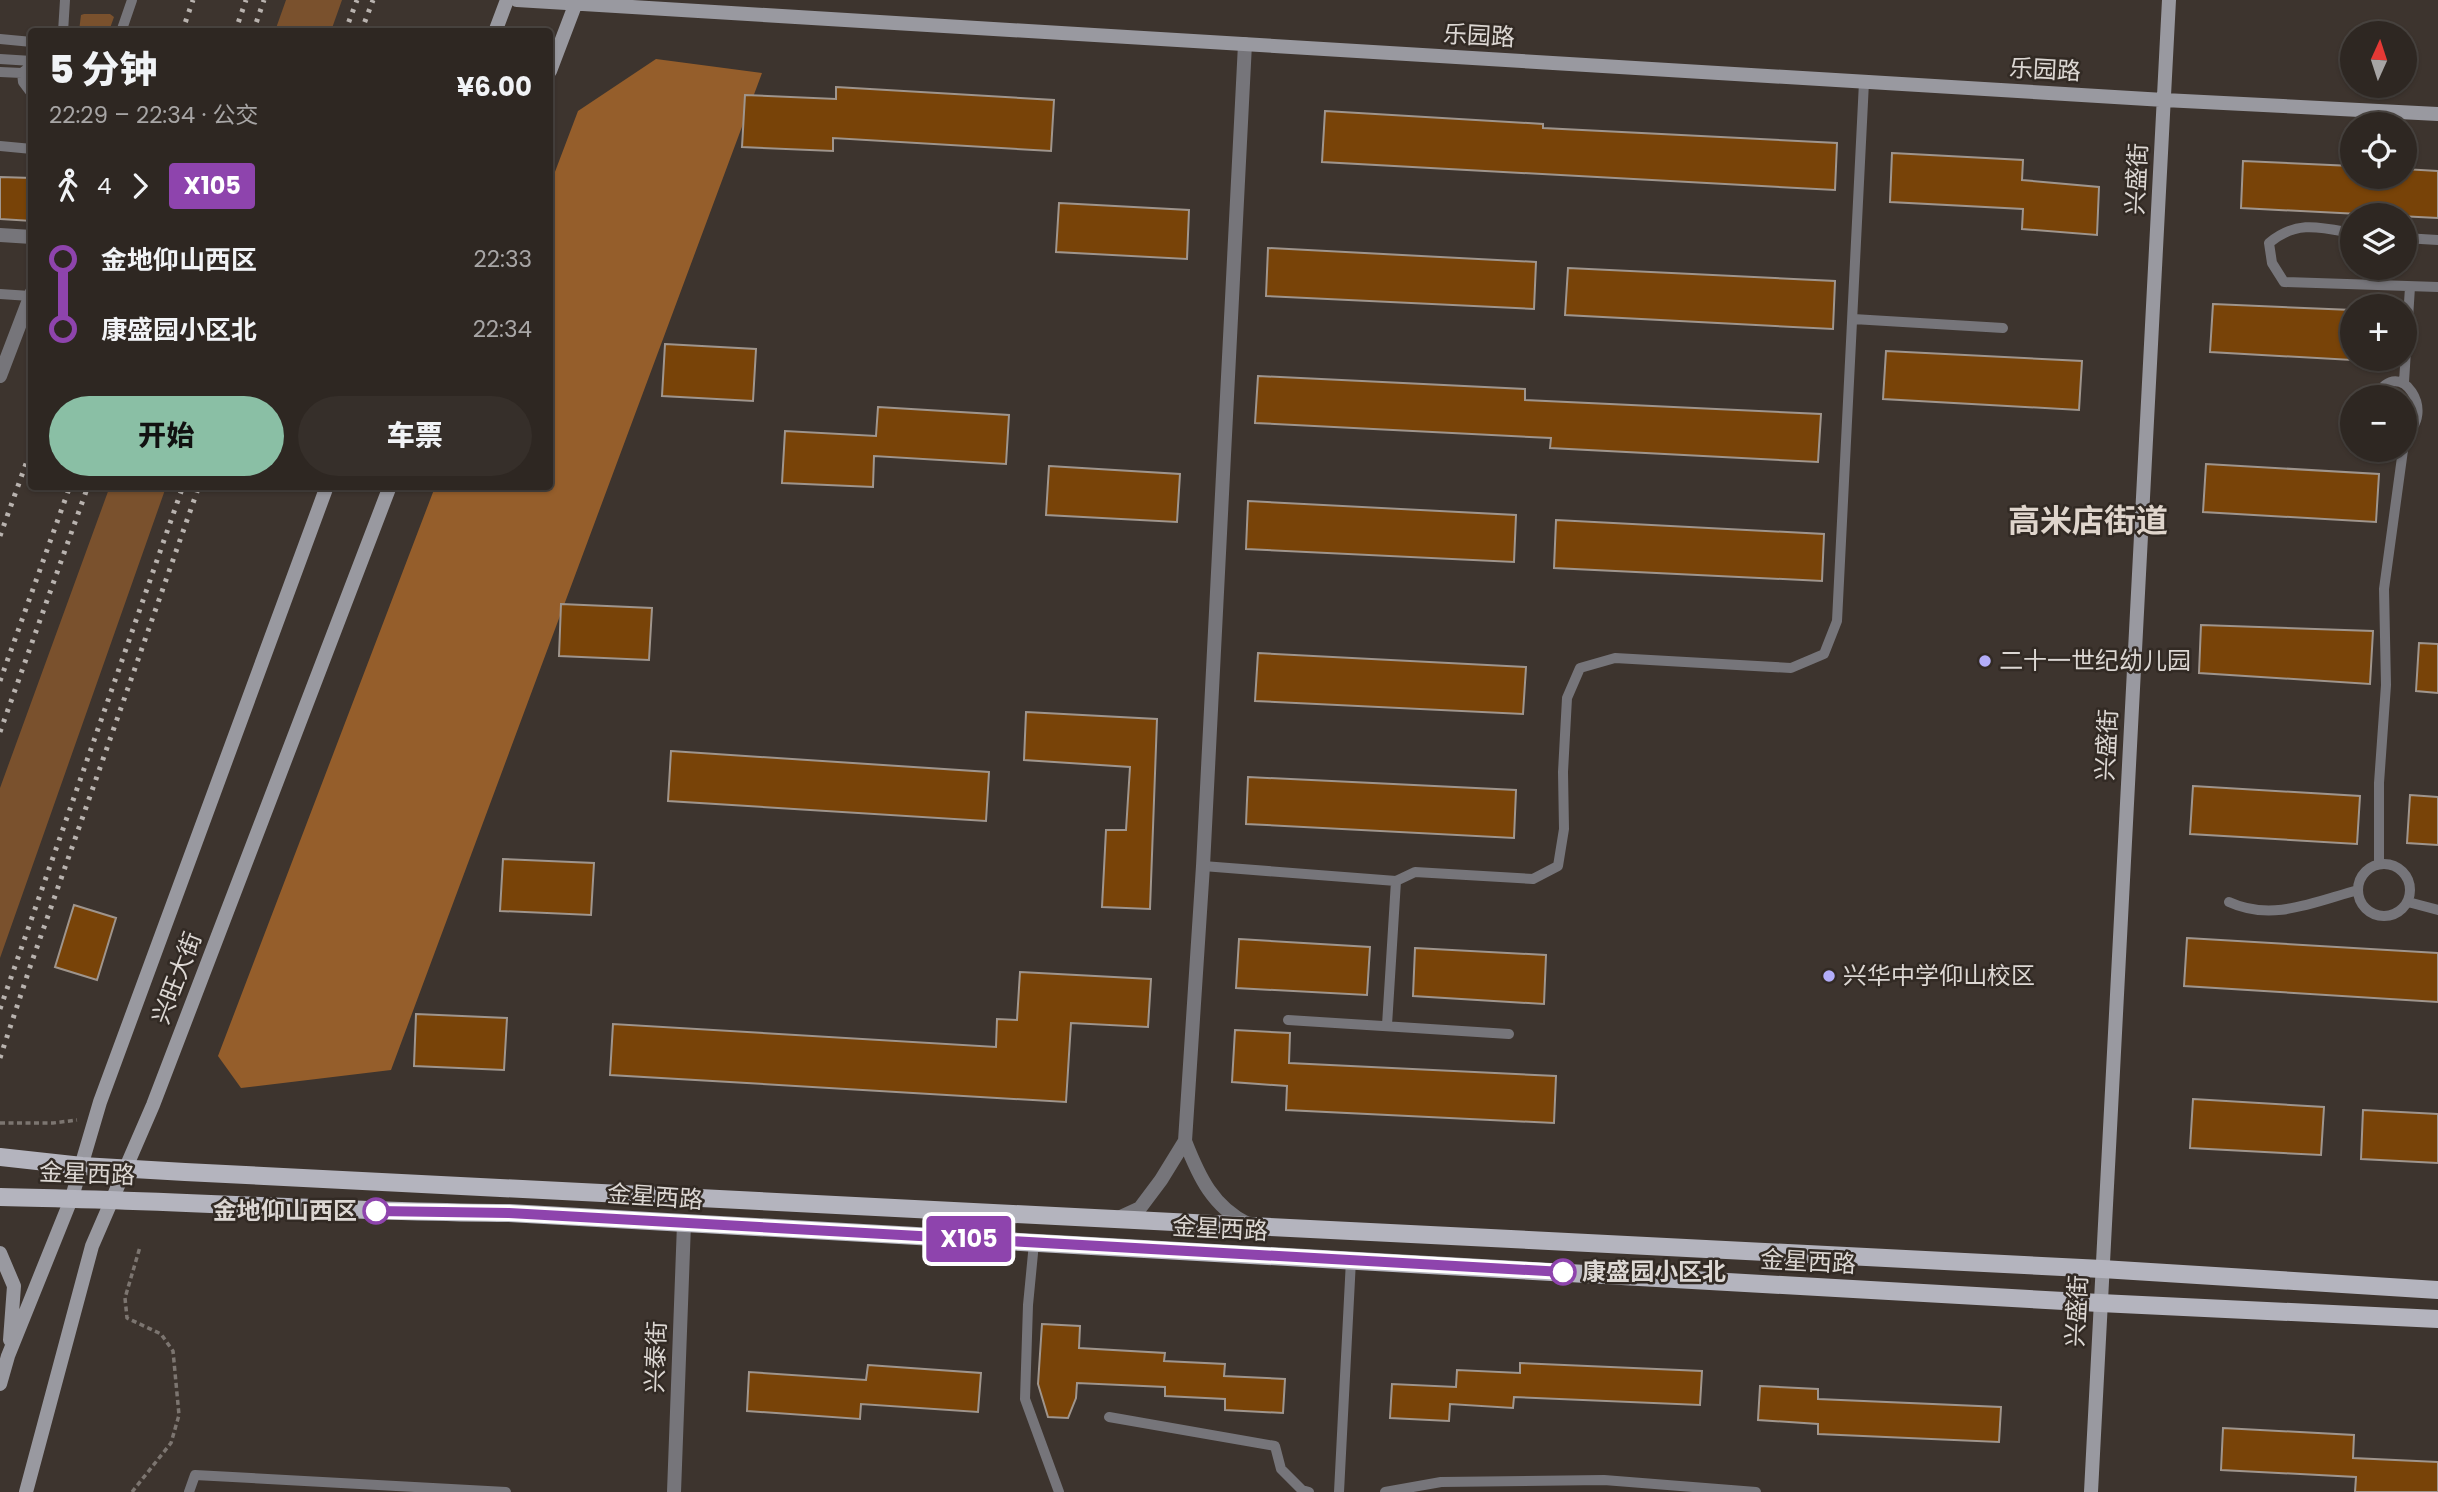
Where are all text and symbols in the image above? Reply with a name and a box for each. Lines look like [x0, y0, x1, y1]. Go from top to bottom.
street label: 乐园路 [1442, 17, 1516, 54]
north arrow [2340, 21, 2417, 98]
map controls [2340, 21, 2417, 462]
text: 5 分钟 [49, 43, 157, 96]
street label: 乐园路 [2008, 51, 2082, 88]
text: ¥6.00 [457, 69, 532, 105]
text: 22:29 – 22:34 · 公交 [49, 99, 258, 131]
button: locate [2340, 112, 2417, 189]
street label: 兴盛街 [2118, 142, 2155, 216]
icon: walk [49, 167, 87, 205]
icon: forward [121, 167, 159, 205]
text: X105 [183, 169, 241, 202]
text: 4 [97, 170, 111, 202]
button: layers [2340, 203, 2417, 280]
text: 金地仰山西区 [101, 242, 257, 278]
text: 22:33 [474, 243, 532, 275]
button: + [2340, 294, 2417, 371]
text: 康盛园小区北 [101, 312, 257, 348]
text: 22:34 [473, 313, 532, 345]
button: − [2340, 385, 2417, 462]
button: 开始 [49, 396, 284, 476]
button: 车票 [298, 396, 532, 476]
district label: 高米店街道 [2008, 498, 2168, 543]
place label: 二十一世纪幼儿园 [1999, 644, 2191, 677]
marker: 二十一世纪幼儿园 [1977, 653, 1993, 669]
street label: 兴盛街 [2088, 708, 2125, 782]
street label: 兴旺大街 [144, 927, 209, 1029]
place label: 兴华中学仰山校区 [1843, 959, 2035, 992]
marker: 兴华中学仰山校区 [1821, 968, 1837, 984]
street label: 金星西路 [38, 1155, 136, 1192]
street label: 金星西路 [606, 1177, 704, 1216]
place label: 金地仰山西区 [213, 1194, 357, 1227]
marker: 金地仰山西区 [363, 1198, 389, 1224]
street label: 金星西路 [1171, 1210, 1269, 1247]
line badge: X105 [920, 1216, 1018, 1262]
text: X105 [940, 1222, 998, 1255]
street label: 金星西路 [1759, 1243, 1857, 1280]
place label: 康盛园小区北 [1582, 1255, 1726, 1288]
marker: 康盛园小区北 [1550, 1259, 1576, 1285]
street label: 兴盛街 [2058, 1274, 2095, 1348]
street label: 兴泰街 [638, 1320, 673, 1394]

